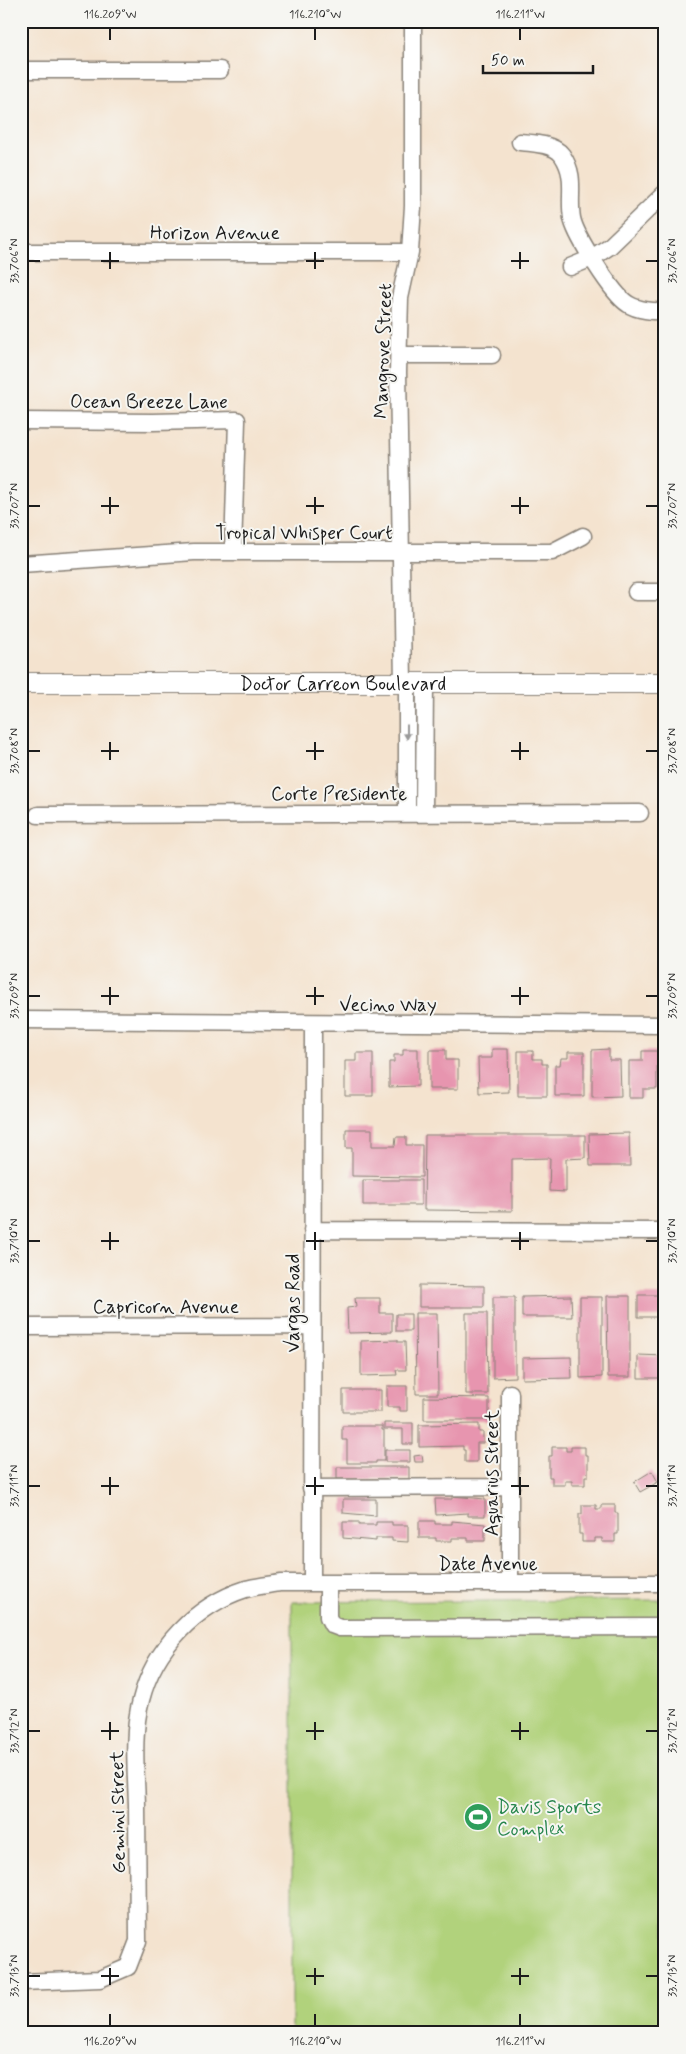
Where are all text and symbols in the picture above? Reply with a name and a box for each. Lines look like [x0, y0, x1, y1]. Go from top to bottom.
text: 116.209°W [84, 7, 137, 23]
text: 116.210°W [289, 7, 341, 23]
text: 116.211°W [495, 7, 545, 23]
scale bar [483, 42, 594, 74]
text: 50 m [491, 51, 525, 71]
street label: Horizon Avenue [150, 221, 280, 246]
text: 33.706°N [7, 238, 23, 284]
text: 33.706°N [665, 238, 681, 284]
street label: Mangrove Street [369, 283, 400, 419]
street label: Ocean Breeze Lane [70, 390, 228, 415]
text: 33.707°N [7, 483, 23, 529]
text: 33.707°N [665, 483, 681, 529]
street label: Tropical Whisper Court [215, 521, 393, 546]
street label: Doctor Carreon Boulevard [240, 672, 446, 697]
one-way arrow [403, 724, 411, 740]
text: 33.708°N [7, 728, 23, 774]
text: 33.708°N [665, 728, 681, 774]
street label: Corte Presidente [271, 782, 407, 807]
text: 33.709°N [7, 973, 23, 1019]
text: 33.709°N [665, 973, 681, 1019]
street label: Vecino Way [339, 993, 437, 1018]
text: 33.710°N [7, 1218, 23, 1264]
text: 33.710°N [665, 1218, 681, 1264]
street label: Vargas Road [281, 1254, 308, 1352]
street label: Capricorn Avenue [93, 1295, 239, 1320]
street label: Aquarius Street [480, 1410, 505, 1536]
text: 33.711°N [7, 1465, 23, 1507]
text: 33.711°N [665, 1465, 681, 1507]
street label: Date Avenue [438, 1552, 538, 1577]
text: 33.712°N [7, 1709, 23, 1753]
text: 33.712°N [665, 1709, 681, 1753]
street label: Gemini Street [105, 1750, 132, 1874]
place label: Davis Sports Complex [497, 1795, 601, 1842]
sports icon: Davis Sports Complex [463, 1802, 493, 1832]
text: 33.713°N [7, 1955, 23, 1997]
text: 33.713°N [665, 1955, 681, 1997]
text: 116.209°W [84, 2034, 137, 2050]
text: 116.210°W [289, 2034, 341, 2050]
text: 116.211°W [495, 2034, 545, 2050]

